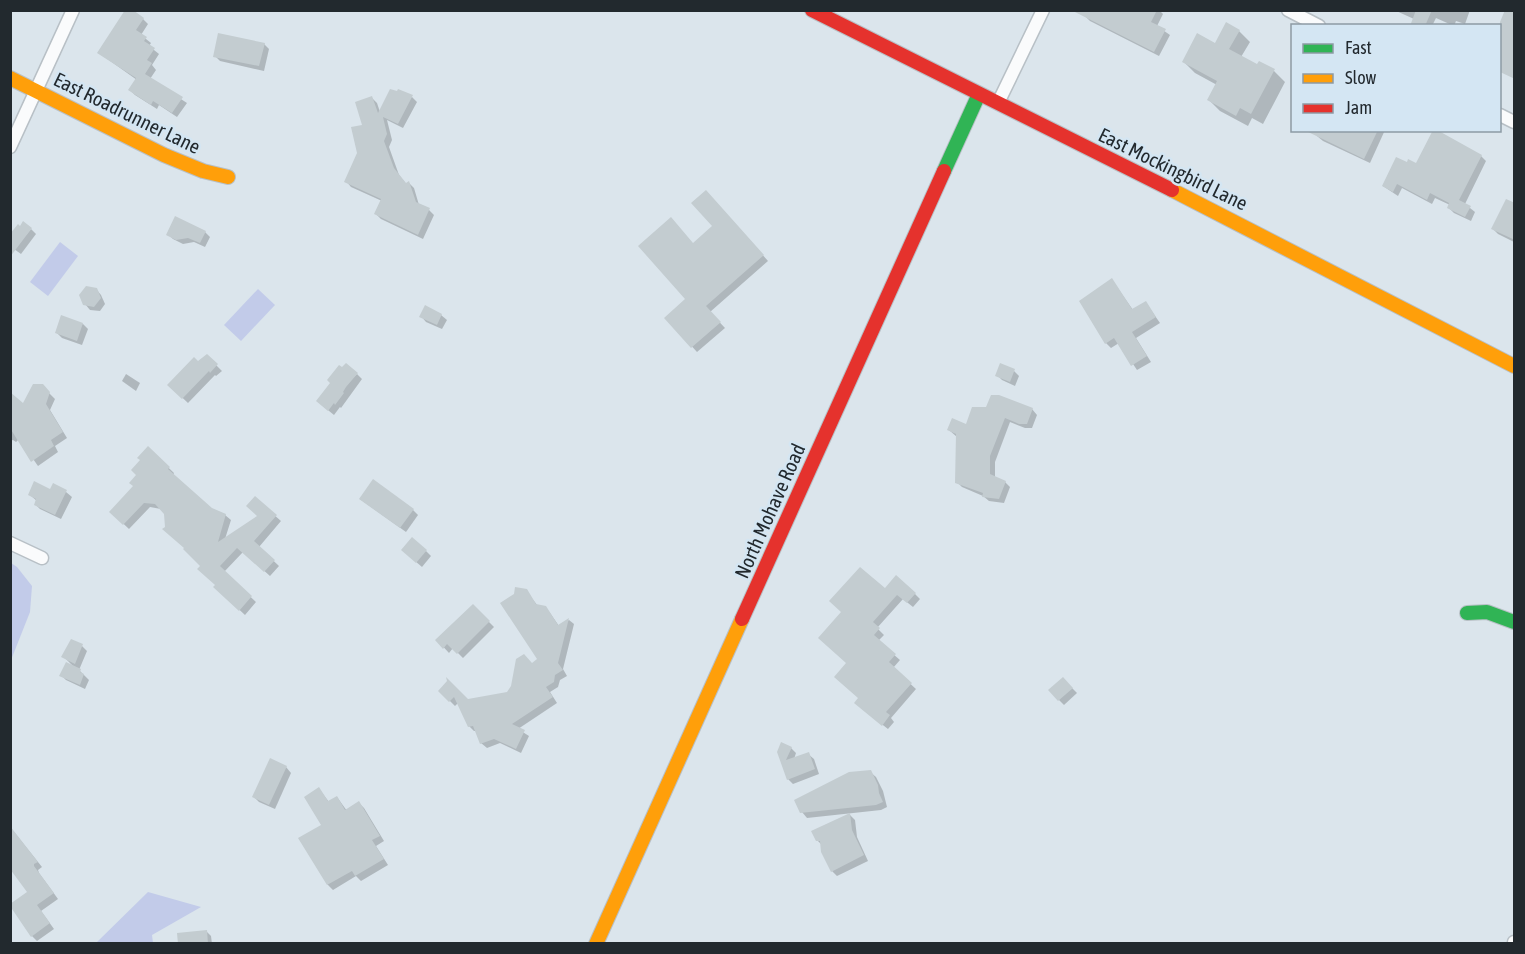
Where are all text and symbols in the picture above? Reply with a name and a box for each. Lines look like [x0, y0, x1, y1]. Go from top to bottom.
legend [1291, 24, 1501, 132]
text: Fast [1345, 37, 1372, 58]
street label: East Roadrunner Lane [50, 67, 204, 158]
text: Slow [1345, 67, 1376, 88]
text: Jam [1345, 97, 1372, 118]
street label: East Mockingbird Lane [1095, 123, 1251, 215]
street label: North Mohave Road [730, 440, 810, 582]

